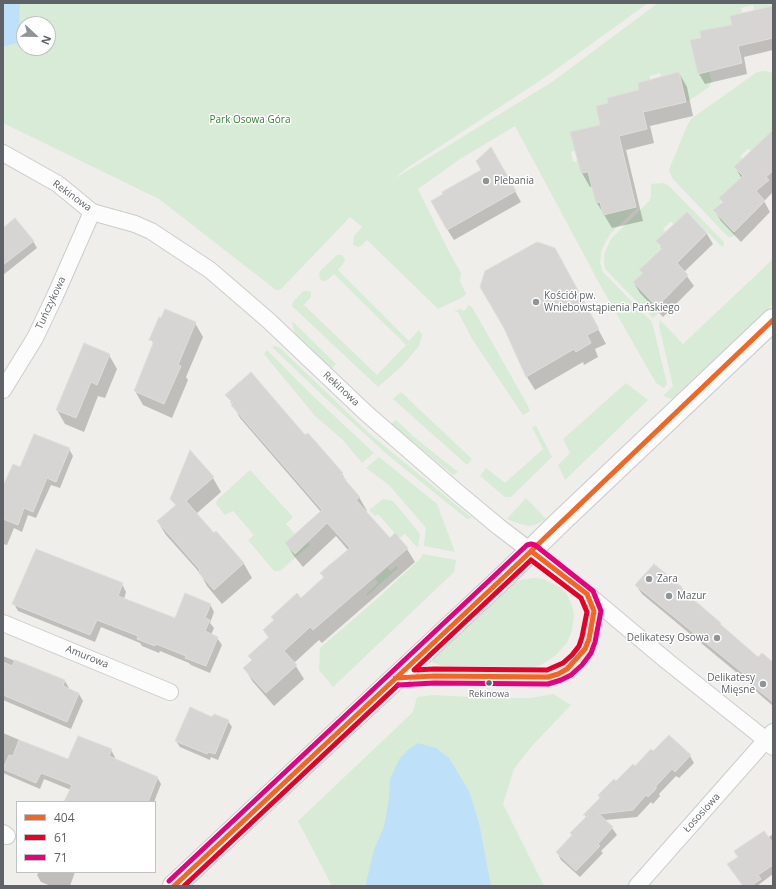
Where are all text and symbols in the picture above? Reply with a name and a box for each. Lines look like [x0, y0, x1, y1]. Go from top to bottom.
north arrow [16, 16, 56, 56]
text: N [38, 33, 55, 47]
park label: Park Osowa Góra [210, 114, 290, 126]
place label: Plebania [494, 175, 534, 187]
marker: Plebania [481, 176, 491, 186]
street label: Rekinowa [50, 178, 94, 214]
street label: Tuńczykowa [34, 275, 68, 331]
place label: Kościół pw. Wniebowstąpienia Pańskiego [544, 290, 680, 314]
marker: Kościół pw. Wniebowstąpienia Pańskiego [531, 297, 541, 307]
street label: Rekinowa [320, 369, 362, 409]
place label: Zara [657, 573, 678, 585]
marker: Zara [644, 574, 654, 584]
place label: Mazur [677, 590, 706, 602]
marker: Mazur [664, 591, 674, 601]
place label: Delikatesy Osowa [627, 632, 709, 644]
marker: Delikatesy Osowa [712, 633, 722, 643]
street label: Amurowa [64, 643, 110, 671]
place label: Delikatesy Mięsne [707, 672, 755, 696]
marker: Rekinowa [484, 678, 494, 688]
marker: Delikatesy Mięsne [758, 679, 768, 689]
place label: Rekinowa [469, 689, 509, 699]
street label: Łososiowa [681, 791, 723, 835]
legend [16, 801, 156, 873]
text: 404 [54, 809, 75, 826]
text: 61 [54, 829, 68, 846]
text: 71 [54, 849, 68, 866]

